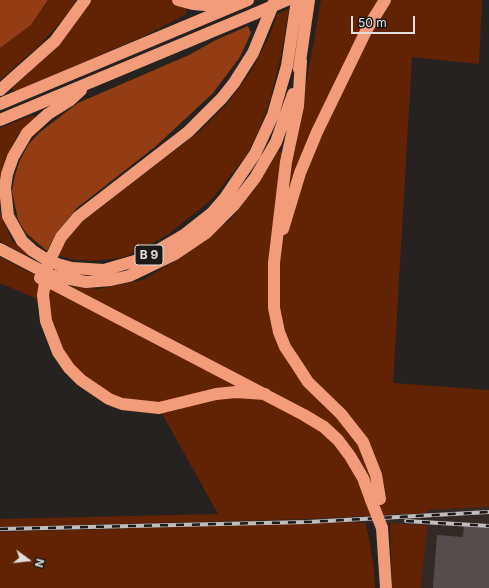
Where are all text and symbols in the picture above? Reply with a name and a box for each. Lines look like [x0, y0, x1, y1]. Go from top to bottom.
scale bar [353, 8, 417, 34]
text: 50 m [358, 15, 387, 30]
road number: B 9 [135, 245, 163, 265]
north arrow [8, 540, 48, 580]
text: N [32, 557, 47, 569]

